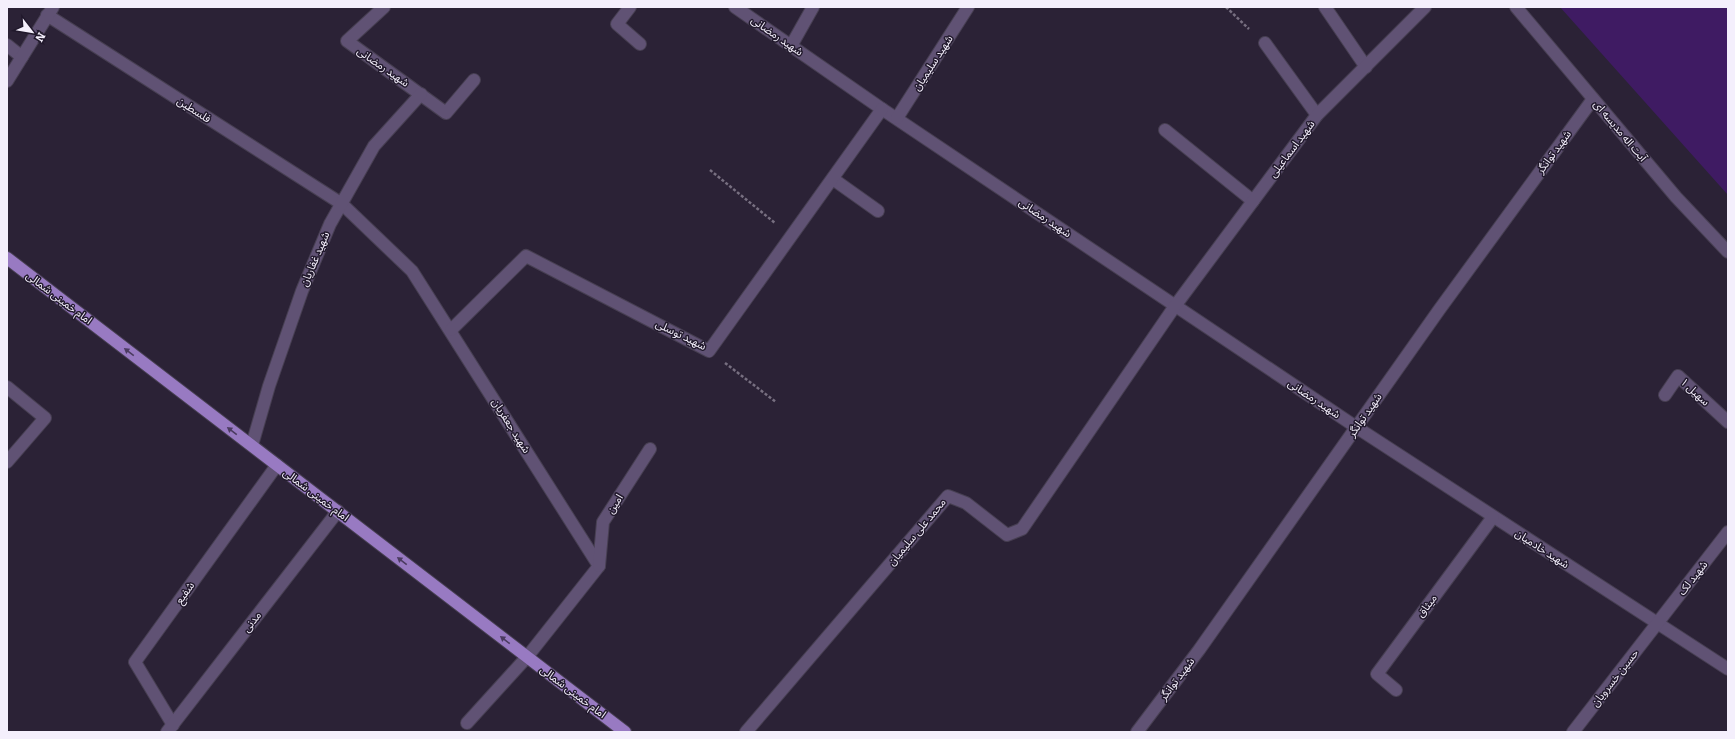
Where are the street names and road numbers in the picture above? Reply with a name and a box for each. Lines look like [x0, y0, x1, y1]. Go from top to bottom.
street label: شهید رمضانی [748, 13, 806, 59]
street label: شهید سلیمیان [910, 32, 956, 93]
street label: شهید رمضانی [354, 44, 412, 90]
street label: فلسطین [175, 94, 213, 126]
street label: آیت اله مدیسه ای [1591, 98, 1650, 165]
street label: شهید اسماعیلی [1266, 118, 1318, 180]
street label: شهید توانگر [1533, 128, 1574, 177]
street label: شهید رمضانی [1016, 196, 1074, 241]
street label: شهید غفاریان [298, 229, 333, 288]
street label: امام خمینی شمالی [23, 269, 95, 328]
street label: شهید توسلی [653, 317, 709, 353]
street label: سهیل ۱ [1678, 375, 1712, 409]
street label: شهید رمضانی [1285, 377, 1343, 422]
street label: شهید توانگر [1345, 390, 1385, 440]
street label: شهید جعفریان [489, 396, 533, 456]
street label: امام خمینی شمالی [280, 466, 352, 525]
street label: امین [604, 492, 626, 516]
street label: محمد علی سلیمیان [885, 496, 949, 568]
street label: شهید خادمیان [1512, 527, 1572, 572]
street label: شهید لک [1676, 558, 1711, 598]
street label: شفیع [173, 579, 198, 607]
street label: میثاق [1414, 592, 1440, 620]
street label: مدنی [240, 609, 264, 635]
street label: حسین خسرویان [1589, 646, 1642, 709]
street label: شهید توانگر [1156, 655, 1198, 704]
street label: امام خمینی شمالی [537, 663, 609, 722]

